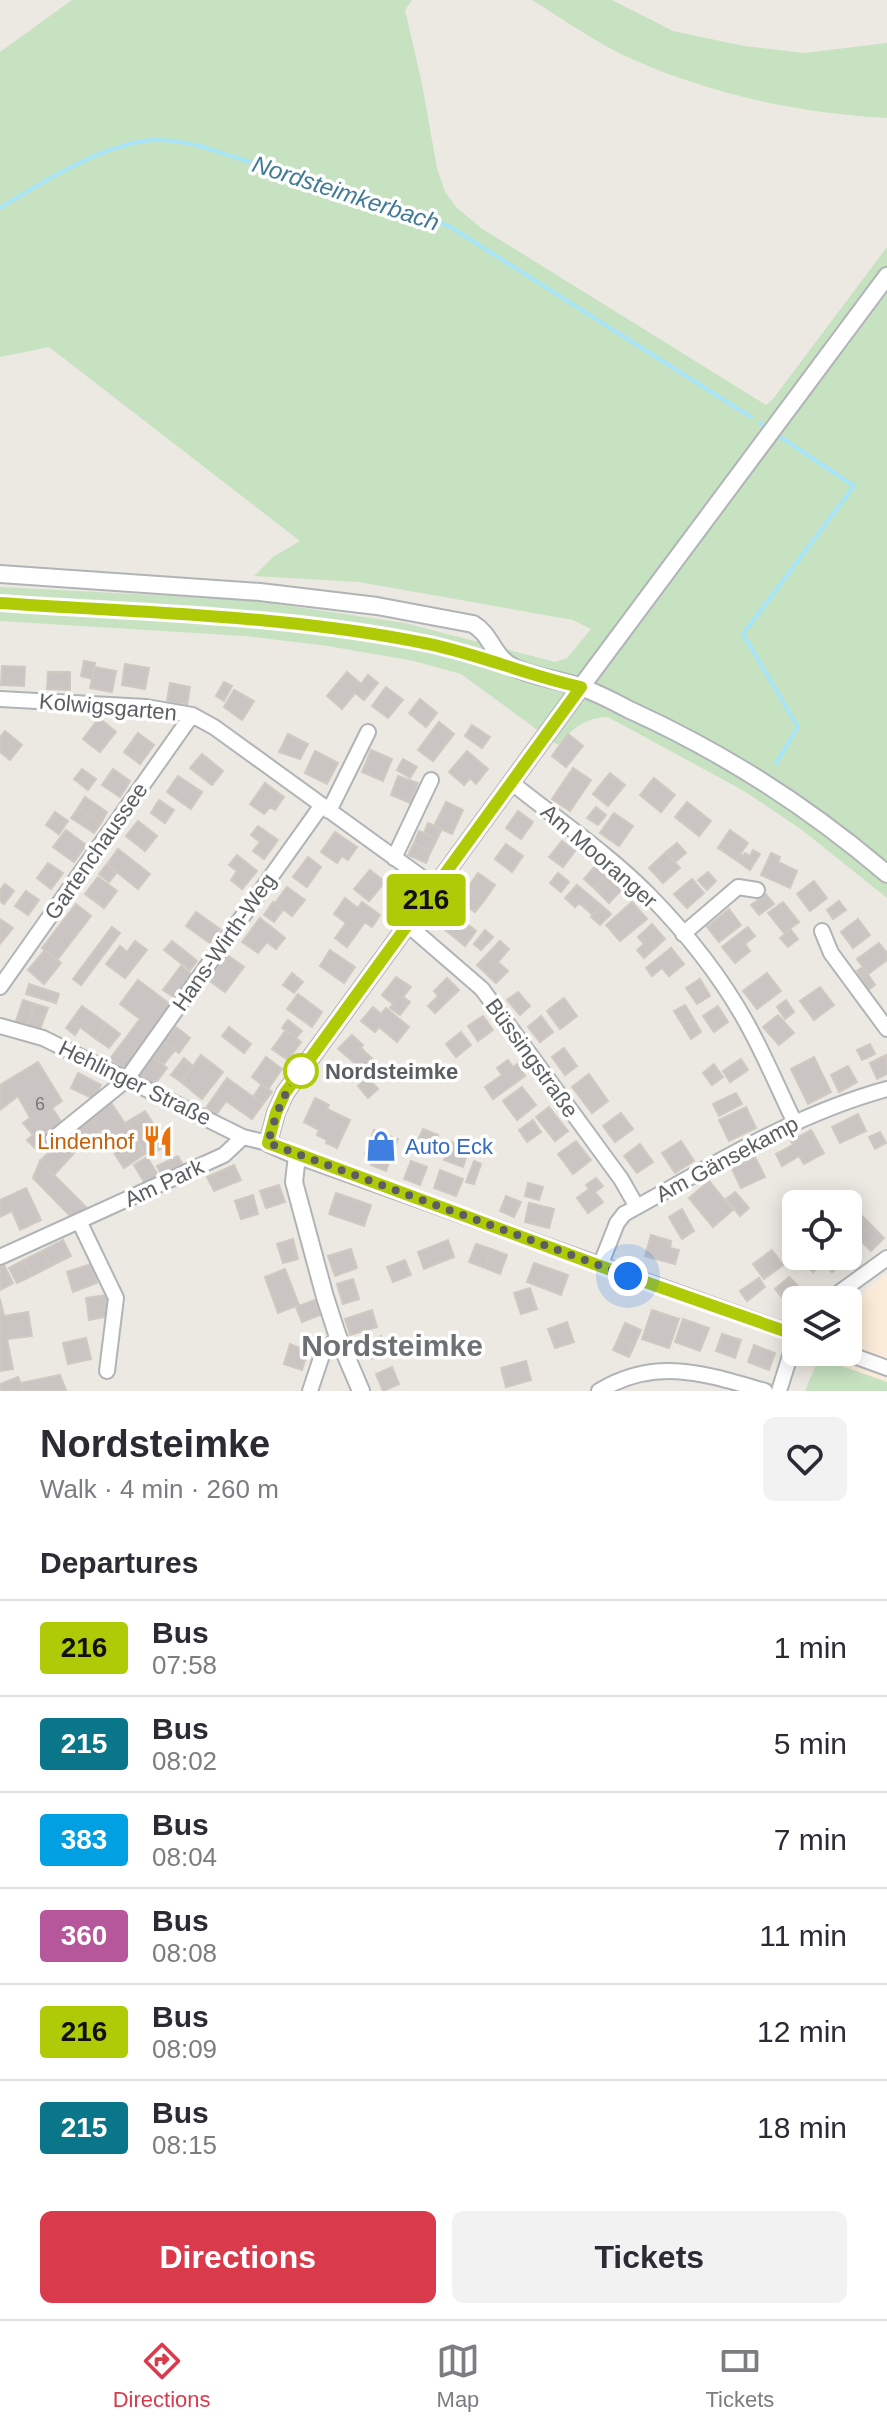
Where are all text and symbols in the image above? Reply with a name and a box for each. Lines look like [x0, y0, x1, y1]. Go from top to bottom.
water label: Nordsteimkerbach [249, 150, 443, 236]
street label: Kolwigsgarten [38, 689, 178, 725]
street label: Gartenchaussee [39, 778, 153, 924]
street label: Am Mooranger [536, 799, 662, 913]
street label: Hans-Wirth-Weg [167, 868, 281, 1016]
line badge: 216 [380, 874, 472, 926]
text: 216 [403, 884, 449, 915]
street label: Büssingstraße [481, 994, 583, 1122]
street label: Hehlinger Straße [55, 1035, 215, 1131]
marker: Nordsteimke [284, 1054, 318, 1088]
place label: Nordsteimke [325, 1059, 458, 1084]
house number: 6 [35, 1094, 45, 1114]
street label: Am Gänsekamp [651, 1111, 803, 1207]
restaurant icon: Lindenhof [141, 1124, 175, 1158]
place label: Lindenhof [37, 1129, 135, 1154]
shop icon: Auto Eck [364, 1129, 398, 1163]
place label: Auto Eck [405, 1134, 494, 1159]
street label: Am Park [120, 1153, 208, 1212]
map controls [782, 1190, 862, 1366]
button: locate [782, 1190, 862, 1270]
your location [608, 1256, 648, 1296]
button: layers [782, 1286, 862, 1366]
district label: Nordsteimke [301, 1329, 483, 1362]
button: heart [763, 1417, 847, 1501]
text: Nordsteimke [40, 1423, 270, 1465]
text: Walk · 4 min · 260 m [40, 1474, 279, 1504]
text: Departures [40, 1546, 198, 1579]
text: Bus [152, 1616, 209, 1649]
text: 1 min [774, 1631, 847, 1664]
text: 216 [61, 1632, 107, 1663]
text: 07:58 [152, 1650, 217, 1680]
text: Bus [152, 1712, 209, 1745]
text: 5 min [774, 1727, 847, 1760]
text: 215 [61, 1728, 107, 1759]
text: 08:02 [152, 1746, 217, 1776]
text: Bus [152, 1808, 209, 1841]
text: 7 min [774, 1823, 847, 1856]
text: 383 [61, 1824, 107, 1855]
text: 08:04 [152, 1842, 217, 1872]
text: Bus [152, 1904, 209, 1937]
text: 11 min [759, 1919, 847, 1952]
text: 360 [61, 1920, 107, 1951]
text: 08:08 [152, 1938, 217, 1968]
text: Bus [152, 2000, 209, 2033]
text: 12 min [757, 2015, 847, 2048]
text: 216 [61, 2016, 107, 2047]
text: 08:09 [152, 2034, 217, 2064]
text: Bus [152, 2096, 209, 2129]
text: 18 min [757, 2111, 847, 2144]
text: 215 [61, 2112, 107, 2143]
text: 08:15 [152, 2130, 217, 2160]
button: Directions [40, 2211, 436, 2303]
button: Tickets [452, 2211, 847, 2303]
tab: Directions [113, 2339, 211, 2413]
tab: Map [436, 2339, 480, 2413]
tab: Tickets [705, 2339, 774, 2413]

